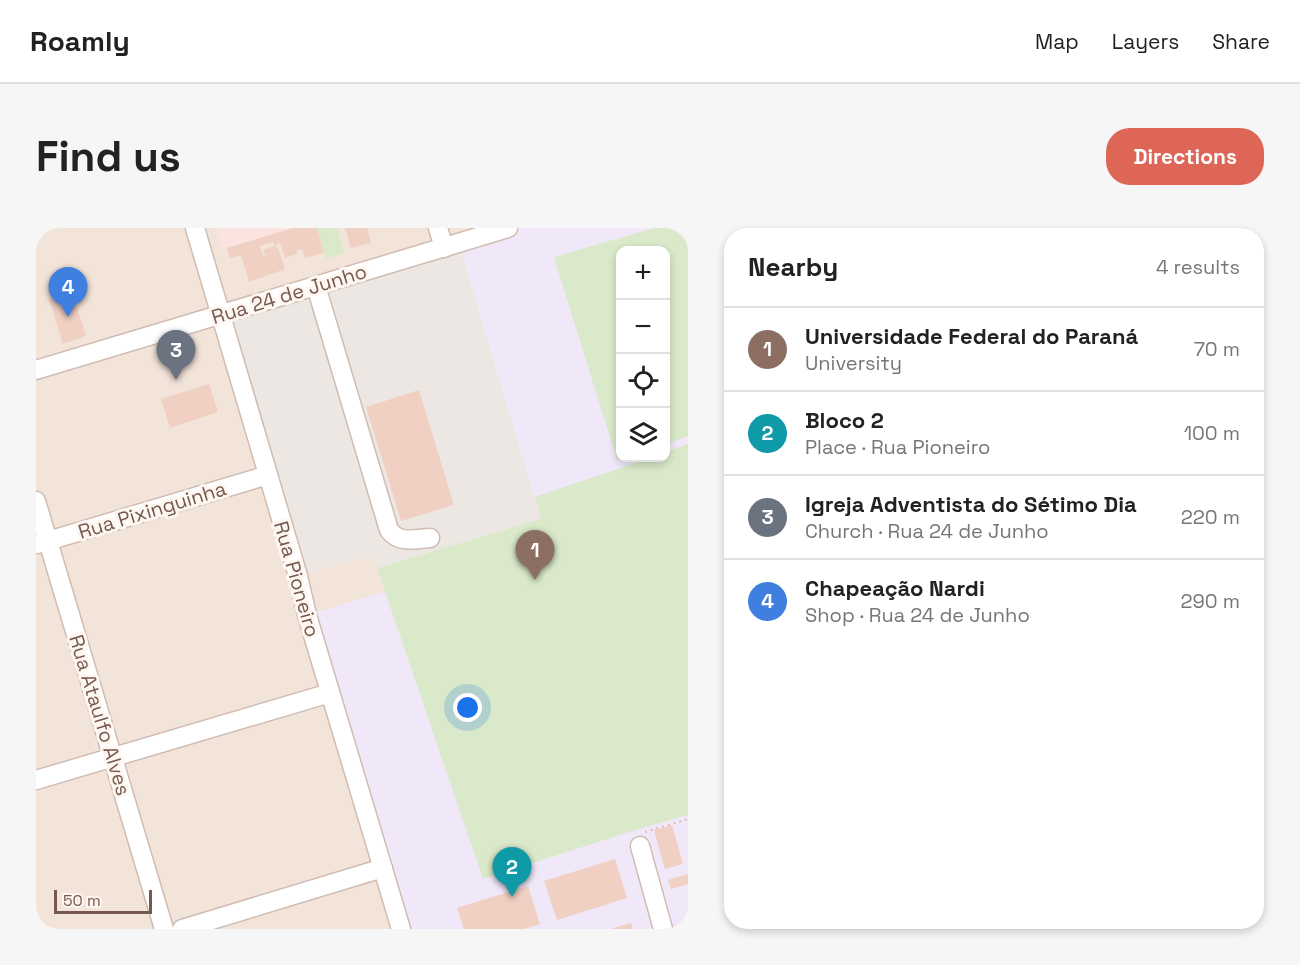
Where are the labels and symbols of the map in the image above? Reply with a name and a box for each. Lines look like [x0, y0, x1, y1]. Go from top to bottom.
street label: Rua 24 de Junho [208, 258, 370, 330]
pin: 4 [48, 268, 87, 317]
pin: 3 [156, 330, 196, 380]
street label: Rua Pixinguinha [75, 475, 229, 545]
street label: Rua Pioneiro [268, 518, 326, 640]
pin: 1 [516, 530, 554, 580]
street label: Rua Ataulfo Alves [63, 631, 137, 799]
your location [453, 693, 482, 722]
pin: 2 [492, 848, 532, 897]
scale bar [54, 887, 152, 914]

